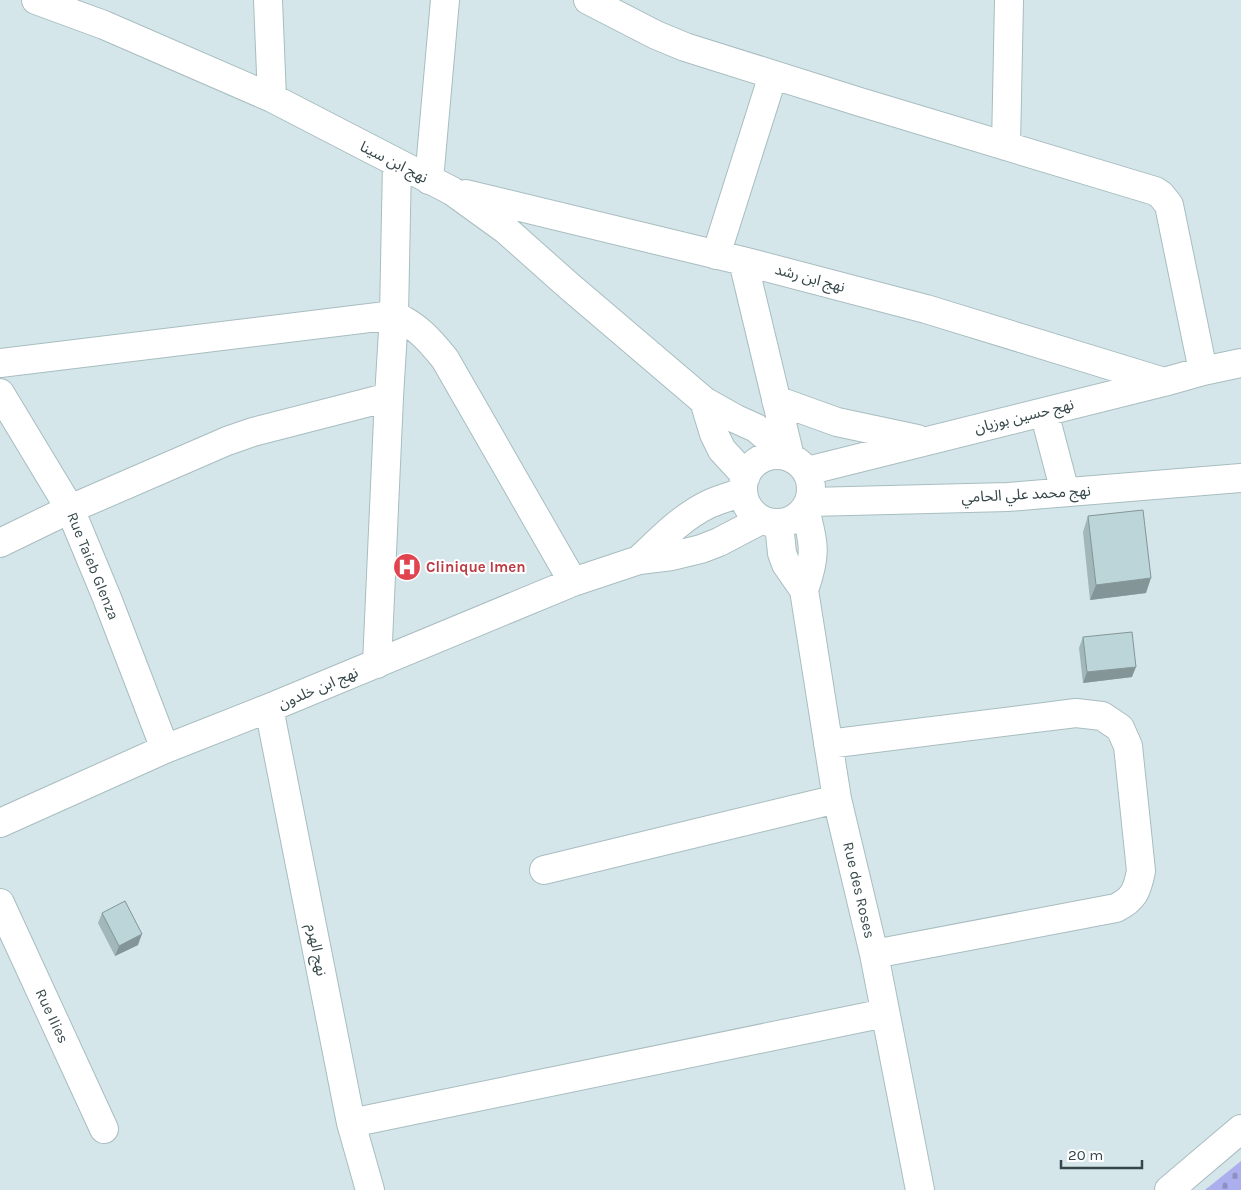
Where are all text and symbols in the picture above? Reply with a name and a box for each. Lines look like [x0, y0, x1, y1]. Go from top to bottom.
street label: نهج ابن سينا [356, 137, 431, 189]
street label: نهج ابن رشد [772, 260, 847, 299]
street label: نهج حسين بوزيان [972, 395, 1076, 440]
street label: نهج محمد علي الحامي [961, 482, 1091, 509]
street label: Rue Taieb Glenza [63, 509, 123, 623]
hospital icon: Clinique Imen [392, 552, 422, 582]
place label: Clinique Imen [426, 558, 526, 576]
street label: نهج ابن خلدون [275, 663, 362, 716]
street label: Rue des Roses [839, 840, 879, 940]
street label: نهج الهرم [300, 922, 331, 978]
street label: Rue Ilies [32, 986, 72, 1046]
scale bar [1061, 1138, 1142, 1170]
text: 20 m [1068, 1146, 1103, 1164]

